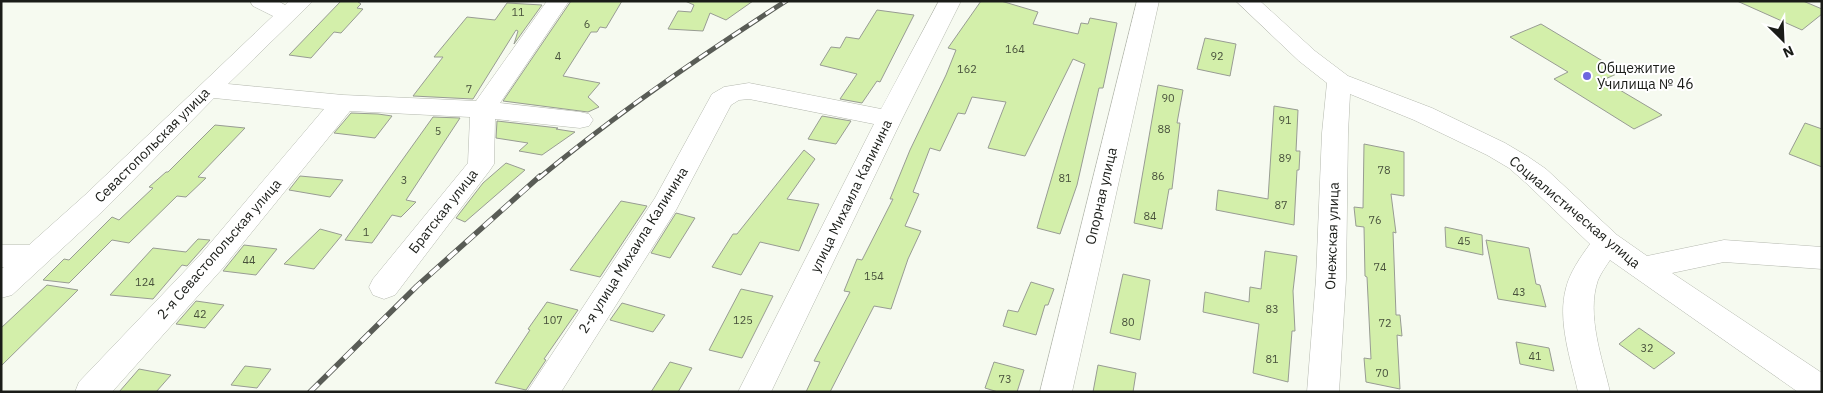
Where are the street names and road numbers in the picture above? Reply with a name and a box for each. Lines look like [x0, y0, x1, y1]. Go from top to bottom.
street label: Севастопольская улица [91, 83, 214, 206]
street label: улица Михаила Калинина [806, 116, 896, 276]
street label: Опорная улица [1081, 145, 1121, 246]
street label: Социалистическая улица [1506, 152, 1645, 272]
street label: 2-я улица Михаила Калинина [574, 163, 692, 337]
street label: Братская улица [404, 165, 482, 257]
street label: 2-я Севастопольская улица [153, 175, 285, 323]
street label: Онежская улица [1321, 181, 1343, 290]

